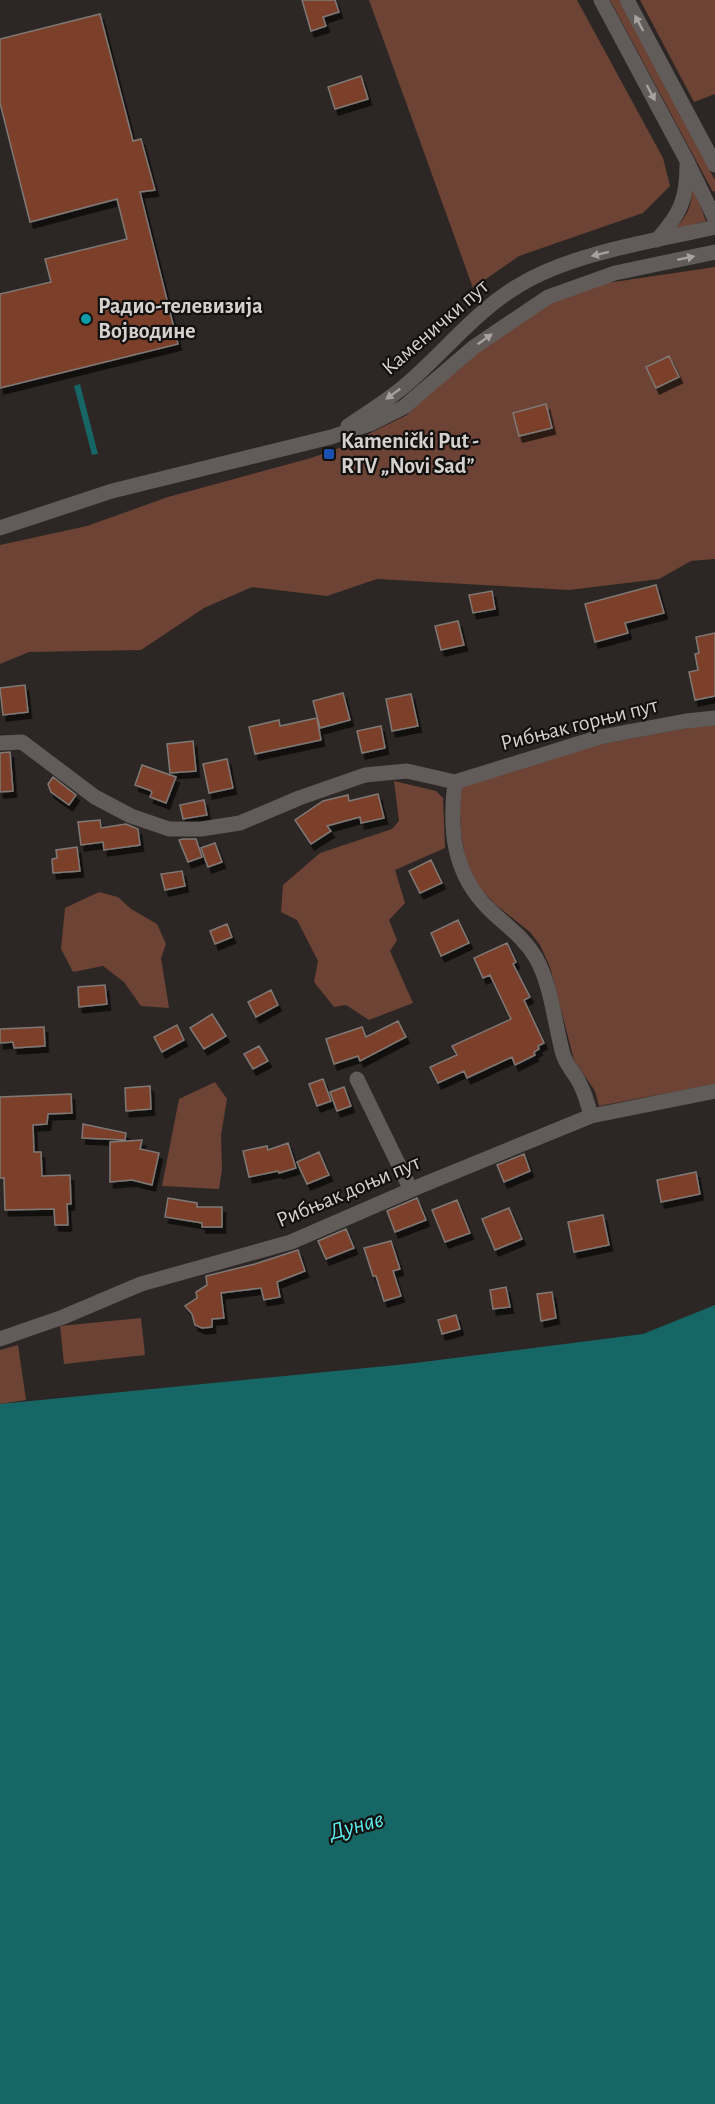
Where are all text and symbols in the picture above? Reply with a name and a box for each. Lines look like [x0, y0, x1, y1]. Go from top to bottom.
one-way arrow [635, 15, 644, 32]
one-way arrow [646, 85, 656, 102]
one-way arrow [590, 250, 609, 260]
one-way arrow [676, 253, 695, 262]
street label: Каменички пут [378, 274, 493, 379]
place label: Радио-телевизија Војводине [98, 295, 263, 343]
marker: Радио-телевизија Војводине [79, 312, 93, 326]
one-way arrow [477, 333, 493, 345]
one-way arrow [385, 388, 401, 400]
place label: Kamenički Put - RTV „Novi Sad” [341, 430, 479, 477]
marker: Kamenički Put - RTV „Novi Sad” [322, 447, 336, 461]
street label: Рибњак горњи пут [498, 694, 661, 754]
street label: Рибњак доњи пут [273, 1150, 424, 1231]
water label: Дунав [325, 1807, 386, 1845]

